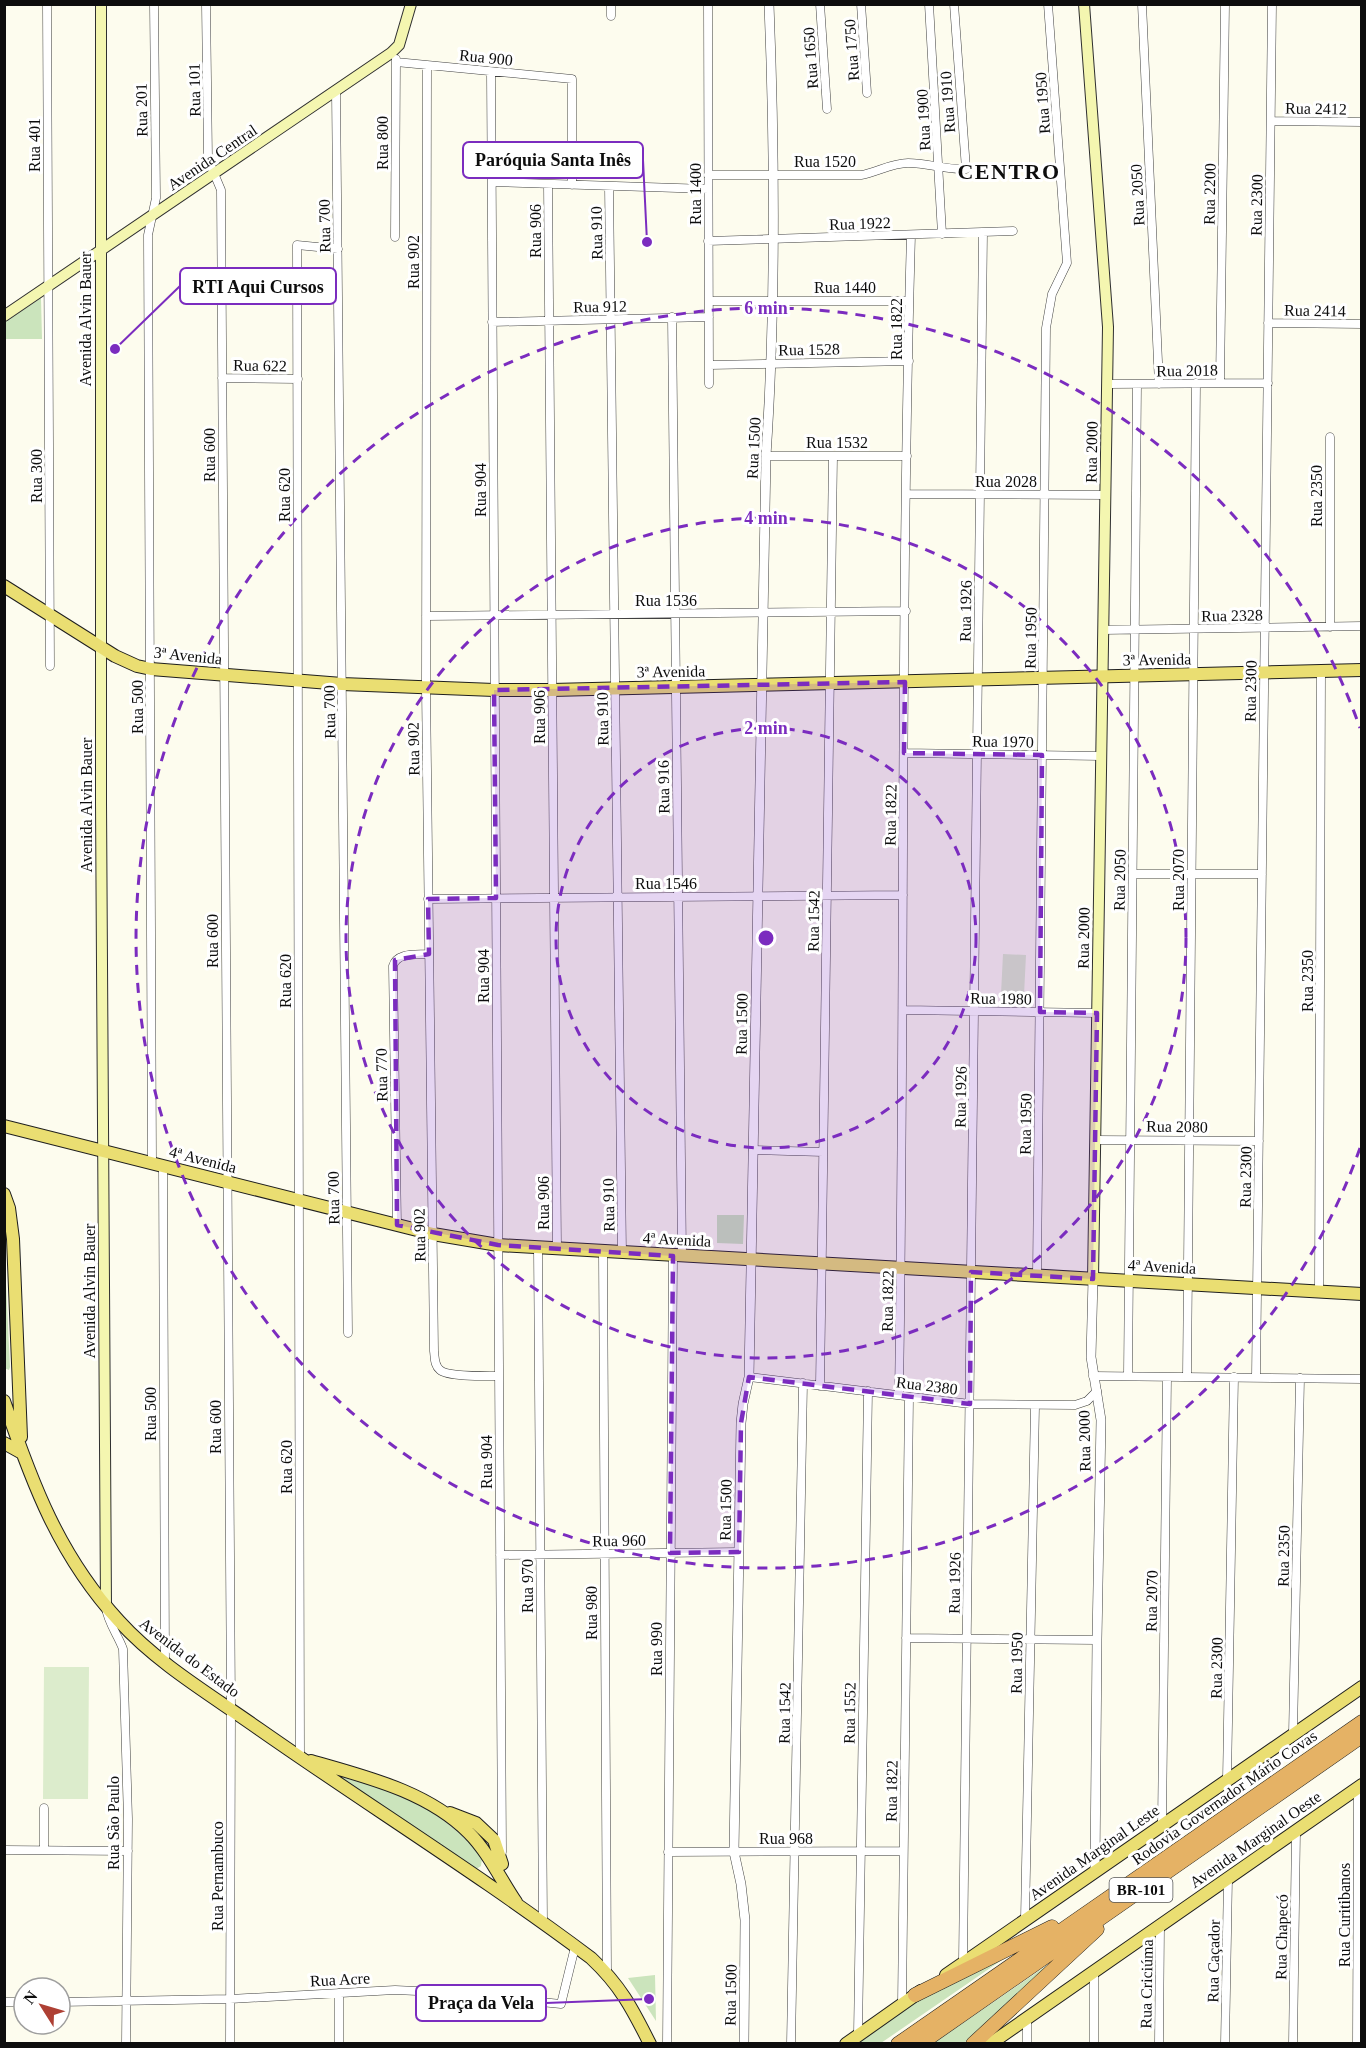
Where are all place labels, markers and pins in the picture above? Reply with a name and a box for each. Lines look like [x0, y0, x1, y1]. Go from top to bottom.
callout: Paróquia Santa Inês [463, 142, 643, 178]
callout: RTI Aqui Cursos [180, 268, 336, 304]
centre of rings [756, 928, 776, 948]
callout: Praça da Vela [416, 1985, 546, 2021]

